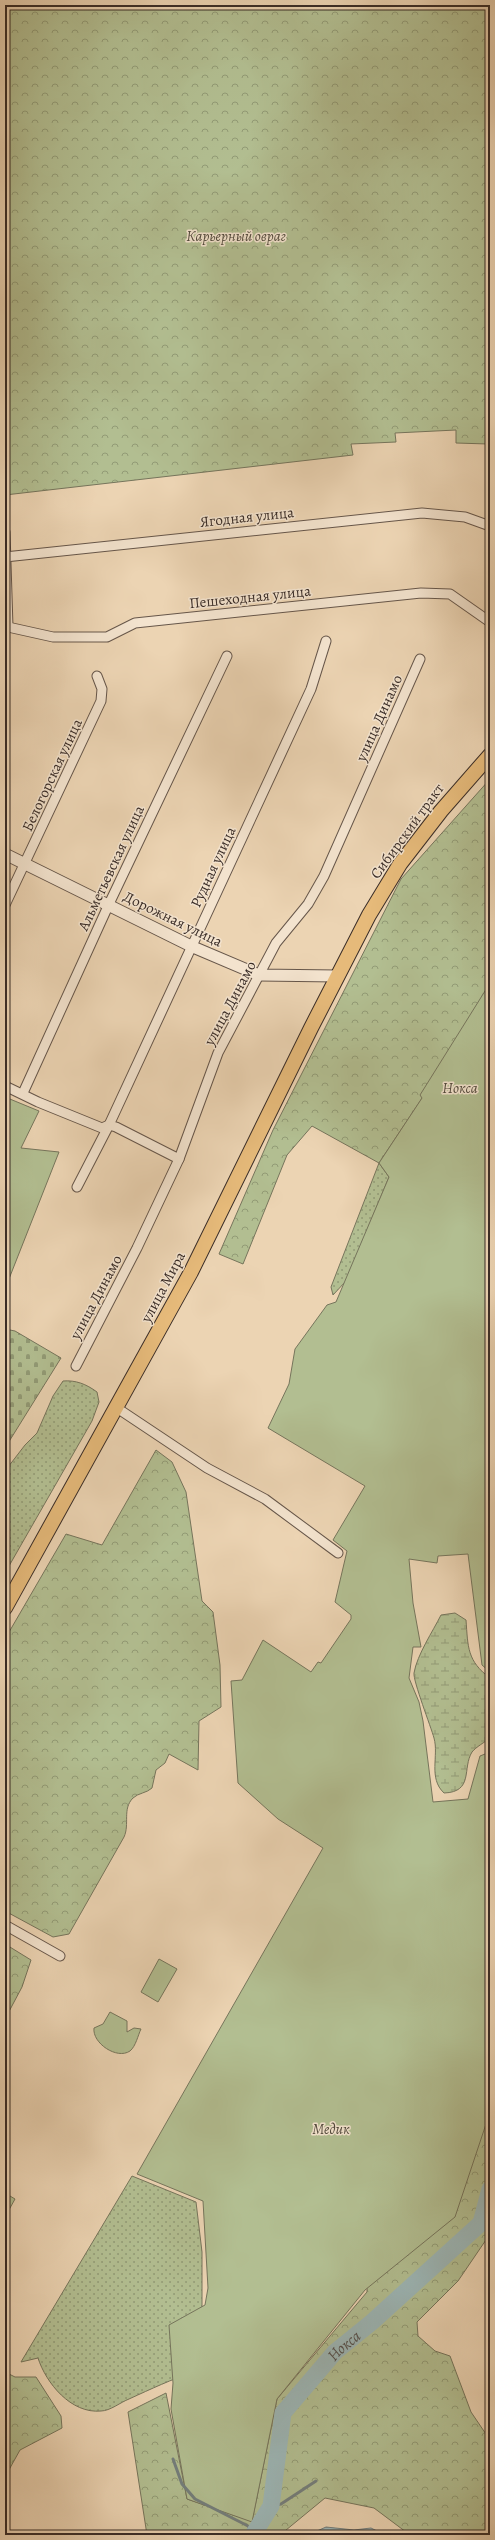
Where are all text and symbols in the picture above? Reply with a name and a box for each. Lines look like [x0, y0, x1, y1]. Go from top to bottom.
park label: Карьерный овраг [186, 226, 286, 246]
street label: Ягодная улица [199, 502, 295, 532]
street label: Пешеходная улица [188, 581, 312, 613]
street label: улица Динамо [351, 671, 407, 765]
street label: Белогорская улица [17, 715, 87, 834]
street label: Сибирский тракт [366, 779, 449, 883]
street label: Альметьевская улица [73, 802, 149, 935]
street label: Рудная улица [186, 823, 240, 911]
street label: Дорожная улица [120, 886, 226, 952]
street label: улица Динамо [199, 957, 261, 1050]
park label: Нокса [442, 1078, 478, 1098]
street label: улица Мира [136, 1248, 190, 1327]
street label: улица Динамо [65, 1251, 127, 1344]
park label: Медик [312, 2119, 350, 2139]
water label: Нокса [322, 2325, 366, 2366]

